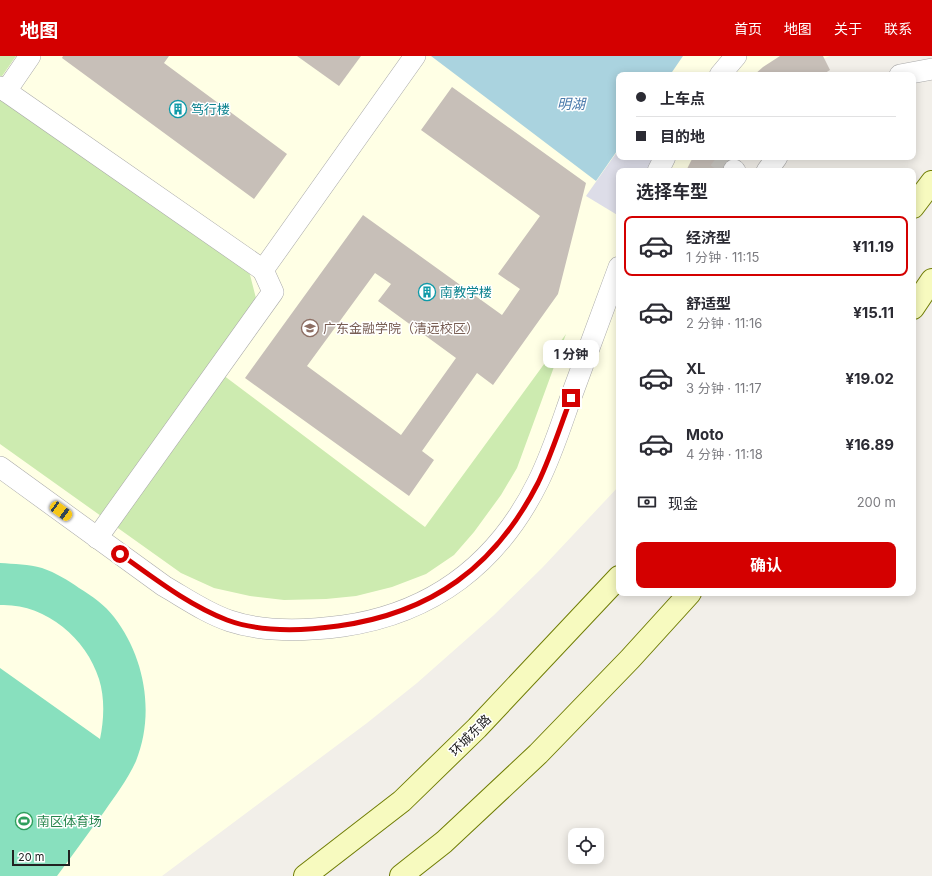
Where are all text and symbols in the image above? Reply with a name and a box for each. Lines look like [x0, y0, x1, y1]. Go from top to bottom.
text: 地图 [20, 19, 58, 42]
text: 首页 [734, 20, 762, 37]
text: 地图 [784, 20, 812, 37]
text: 关于 [834, 20, 862, 37]
text: 联系 [884, 20, 912, 37]
text: 上车点 [660, 89, 705, 108]
water label: 明湖 [557, 95, 587, 112]
building icon: 笃行楼 [168, 99, 188, 119]
place label: 笃行楼 [191, 101, 230, 117]
text: 目的地 [660, 127, 705, 146]
text: 选择车型 [636, 181, 708, 202]
icon: car [638, 228, 674, 264]
text: 经济型 [686, 228, 731, 247]
text: ¥11.19 [853, 237, 894, 256]
text: 1 分钟 · 11:15 [686, 249, 760, 265]
building icon: 南教学楼 [417, 282, 437, 302]
place label: 南教学楼 [440, 284, 492, 300]
icon: car [638, 294, 674, 330]
text: 舒适型 [686, 294, 731, 313]
text: ¥15.11 [853, 303, 894, 322]
text: 2 分钟 · 11:16 [686, 315, 762, 331]
school or university icon: 广东金融学院（清远校区） [300, 318, 320, 338]
place label: 广东金融学院（清远校区） [323, 320, 479, 336]
callout: 1 分钟 [543, 340, 599, 368]
text: 1 分钟 [554, 346, 588, 362]
text: XL [686, 359, 706, 378]
icon: car [638, 360, 674, 396]
text: ¥19.02 [846, 369, 894, 388]
text: 3 分钟 · 11:17 [686, 380, 762, 396]
route end [562, 389, 580, 407]
text: Moto [686, 425, 724, 444]
icon: car [638, 426, 674, 462]
text: ¥16.89 [846, 435, 894, 454]
text: 4 分钟 · 11:18 [686, 446, 763, 462]
icon: cash [636, 491, 658, 513]
text: 现金 [668, 494, 698, 513]
text: 200 m [857, 494, 896, 510]
car [48, 499, 74, 523]
button: 确认 [636, 542, 896, 588]
route start [111, 545, 129, 563]
street label: 环城东路 [446, 711, 494, 759]
sports icon: 南区体育场 [14, 811, 34, 831]
place label: 南区体育场 [37, 813, 102, 829]
map controls [568, 828, 604, 864]
button: locate [568, 828, 604, 864]
scale bar [12, 848, 70, 867]
text: 20 m [18, 850, 44, 864]

